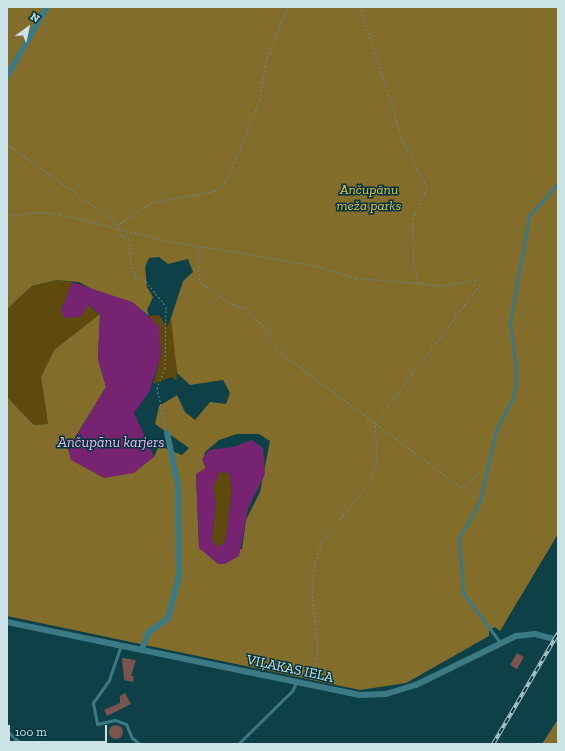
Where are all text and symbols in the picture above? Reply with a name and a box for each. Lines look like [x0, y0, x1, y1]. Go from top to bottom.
north arrow [8, 8, 48, 48]
text: N [28, 10, 42, 25]
park label: Ančupānu meža parks [337, 182, 401, 214]
water label: Ančupānu karjers [58, 434, 164, 452]
street label: VIĻAKAS IELA [245, 652, 335, 686]
scale bar [10, 717, 109, 743]
text: 100 m [15, 725, 47, 739]

